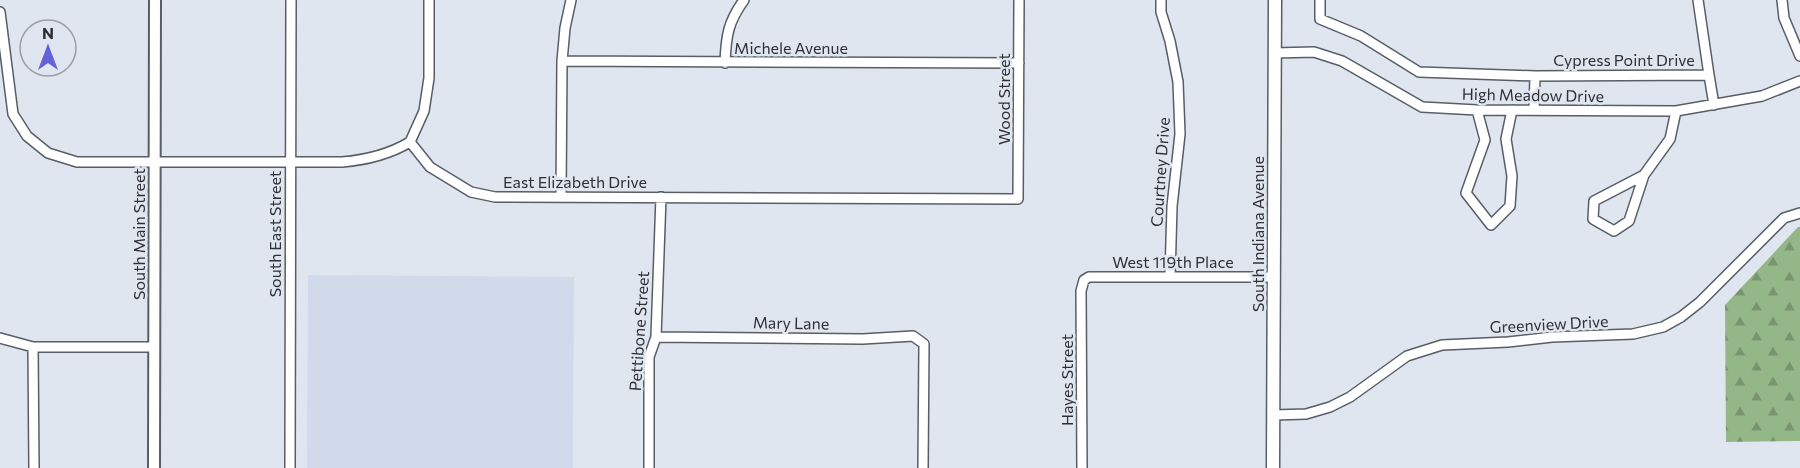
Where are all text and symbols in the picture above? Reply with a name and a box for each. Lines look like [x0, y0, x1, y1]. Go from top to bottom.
north arrow [18, 18, 78, 78]
text: N [42, 23, 54, 42]
street label: Michele Avenue [734, 38, 848, 57]
street label: Cypress Point Drive [1553, 50, 1695, 69]
street label: Wood Street [994, 53, 1013, 145]
street label: High Meadow Drive [1462, 84, 1604, 105]
street label: Courtney Drive [1146, 117, 1173, 227]
street label: South Indiana Avenue [1248, 156, 1267, 312]
street label: South Main Street [129, 168, 148, 300]
street label: South East Street [265, 170, 284, 297]
street label: East Elizabeth Drive [503, 172, 647, 191]
street label: West 119th Place [1112, 252, 1234, 271]
street label: Pettibone Street [625, 270, 652, 392]
street label: Greenview Drive [1489, 311, 1609, 336]
street label: Mary Lane [753, 312, 829, 333]
street label: Hayes Street [1057, 333, 1076, 426]

